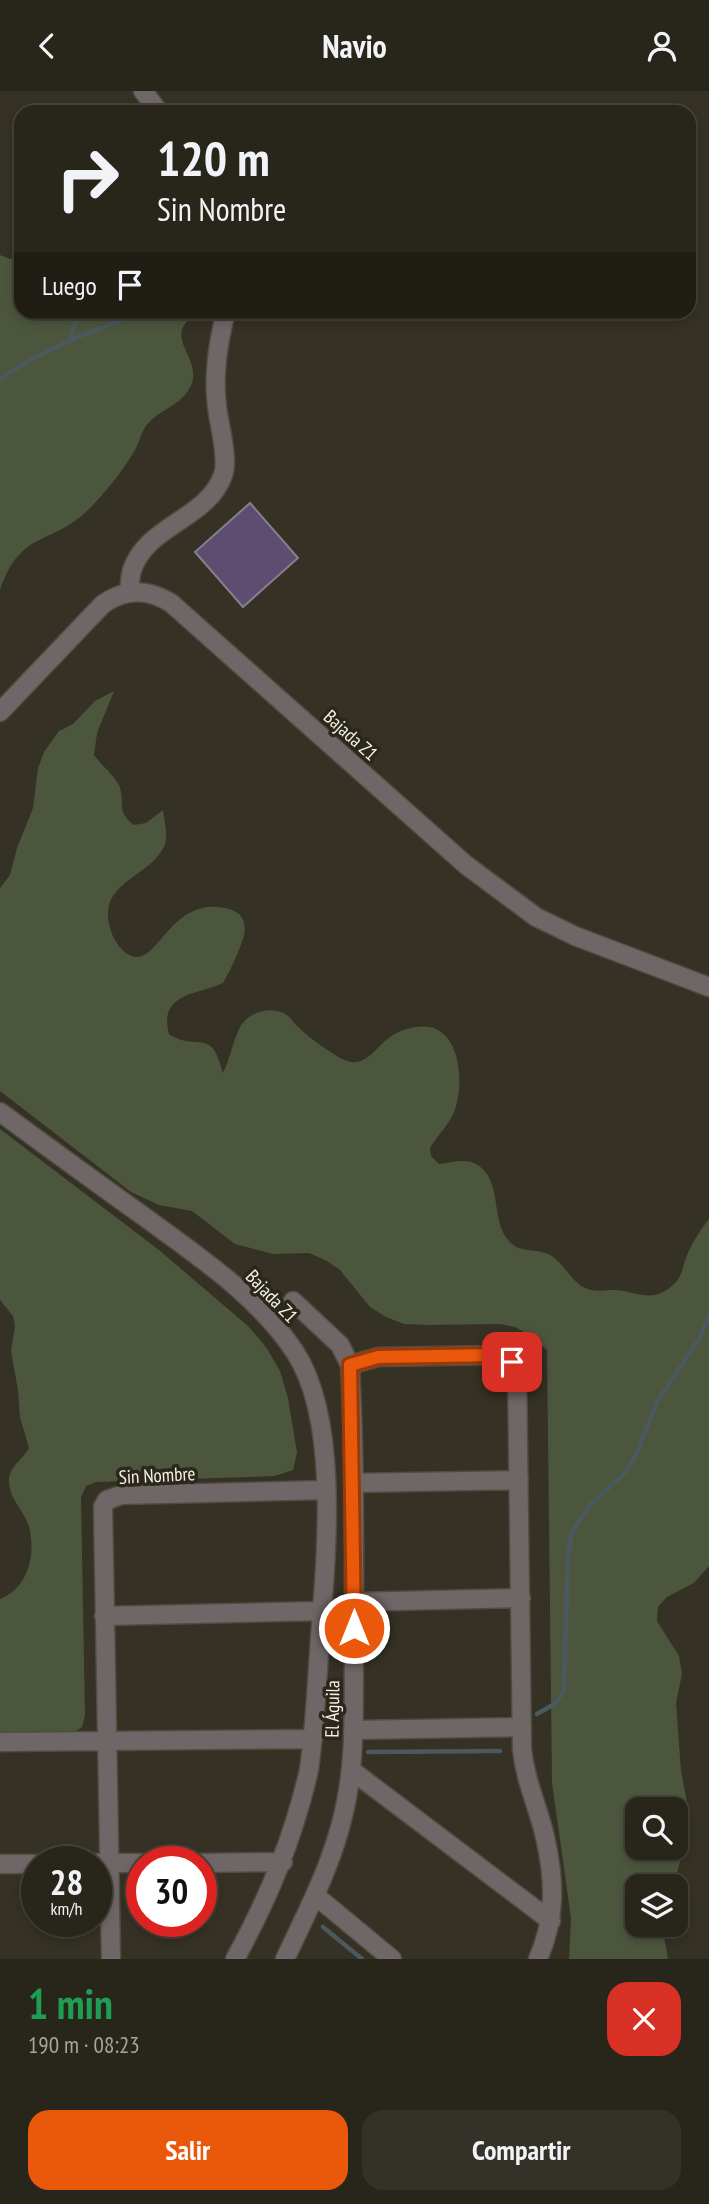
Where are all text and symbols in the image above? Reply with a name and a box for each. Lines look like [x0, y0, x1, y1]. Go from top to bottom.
text: Navio [322, 25, 387, 67]
icon: back [28, 27, 66, 65]
icon: person [643, 27, 681, 65]
text: 120 m [157, 126, 270, 190]
icon: right [42, 133, 133, 224]
text: Sin Nombre [157, 188, 286, 230]
icon: arrive [111, 266, 149, 304]
text: Luego [42, 269, 97, 302]
street label: Bajada Z1 [319, 704, 383, 766]
street label: Bajada Z1 [241, 1264, 303, 1328]
pin [482, 1332, 542, 1392]
icon: arrive [493, 1343, 531, 1381]
street label: Sin Nombre [118, 1461, 196, 1489]
position arrow [317, 1591, 391, 1665]
street label: El Águila [320, 1680, 344, 1738]
map controls [625, 1797, 688, 1937]
button: search [625, 1797, 688, 1860]
speed limit sign: 30 [126, 1846, 217, 1937]
text: 28 [50, 1859, 83, 1905]
button: layers [625, 1874, 688, 1937]
text: km/h [51, 1897, 82, 1920]
text: 1 min [28, 1976, 113, 2031]
button: close [607, 1982, 681, 2056]
text: 190 m · 08:23 [28, 2030, 140, 2059]
button: Salir [28, 2110, 348, 2190]
button: Compartir [362, 2110, 681, 2190]

